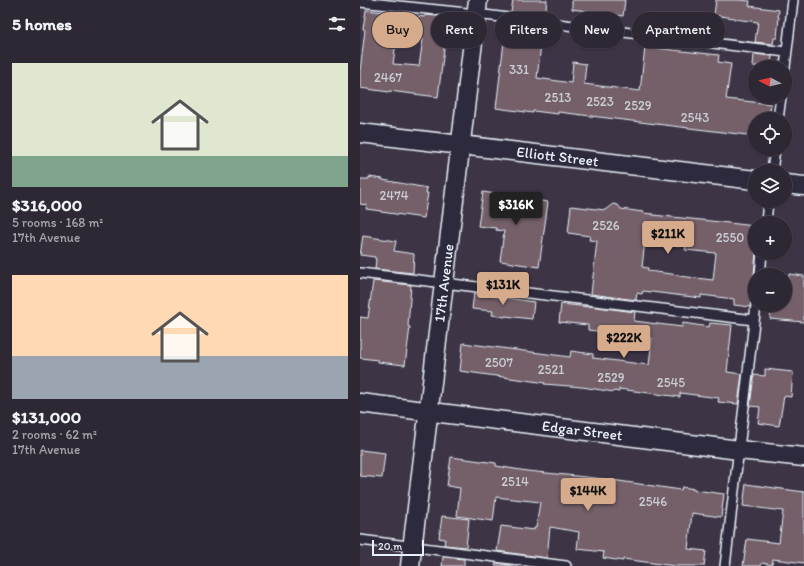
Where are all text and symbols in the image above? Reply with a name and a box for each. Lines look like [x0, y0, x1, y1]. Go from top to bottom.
chip: Buy [372, 12, 423, 48]
chip: Rent [431, 12, 487, 48]
chip: Filters [495, 12, 562, 48]
chip: New [570, 12, 624, 48]
chip: Apartment [632, 12, 725, 48]
icon: filters [326, 13, 348, 35]
text: 5 homes [12, 14, 72, 34]
north arrow [748, 60, 792, 104]
map controls [748, 60, 792, 312]
house number: 331 [509, 62, 529, 77]
house number: 2467 [374, 70, 403, 85]
icon: home [144, 89, 216, 161]
house number: 2513 [545, 90, 571, 105]
house number: 2523 [586, 94, 614, 109]
house number: 2529 [624, 98, 652, 113]
house number: 2543 [681, 110, 709, 125]
button: locate [748, 112, 792, 156]
street label: Elliott Street [516, 143, 600, 170]
button: layers [748, 164, 792, 208]
house number: 2474 [380, 188, 409, 203]
pin: $316K [488, 192, 544, 226]
text: $316,000 [12, 195, 82, 215]
text: $316K [499, 197, 533, 212]
text: 5 rooms · 168 m² [12, 215, 103, 230]
button: + [748, 216, 792, 260]
house number: 2526 [592, 218, 620, 233]
pin: $211K [640, 221, 696, 255]
text: $211K [651, 226, 685, 241]
text: 17th Avenue [12, 230, 80, 245]
house number: 2550 [716, 230, 744, 245]
street label: 17th Avenue [430, 243, 458, 323]
button: − [748, 268, 792, 312]
pin: $131K [475, 272, 531, 306]
text: $131K [486, 277, 520, 292]
icon: home [144, 301, 216, 373]
pin: $222K [596, 325, 652, 359]
text: $222K [606, 330, 642, 345]
house number: 2507 [485, 355, 514, 370]
house number: 2521 [538, 362, 564, 377]
house number: 2529 [597, 370, 625, 385]
house number: 2545 [657, 375, 685, 390]
text: $131,000 [12, 407, 81, 427]
street label: Edgar Street [541, 417, 624, 445]
text: 2 rooms · 62 m² [12, 427, 97, 442]
text: 17th Avenue [12, 442, 80, 457]
house number: 2514 [501, 474, 529, 489]
pin: $144K [560, 478, 616, 512]
text: $144K [570, 483, 606, 498]
house number: 2546 [639, 494, 667, 509]
scale bar [372, 538, 424, 557]
text: 20 m [378, 540, 402, 553]

